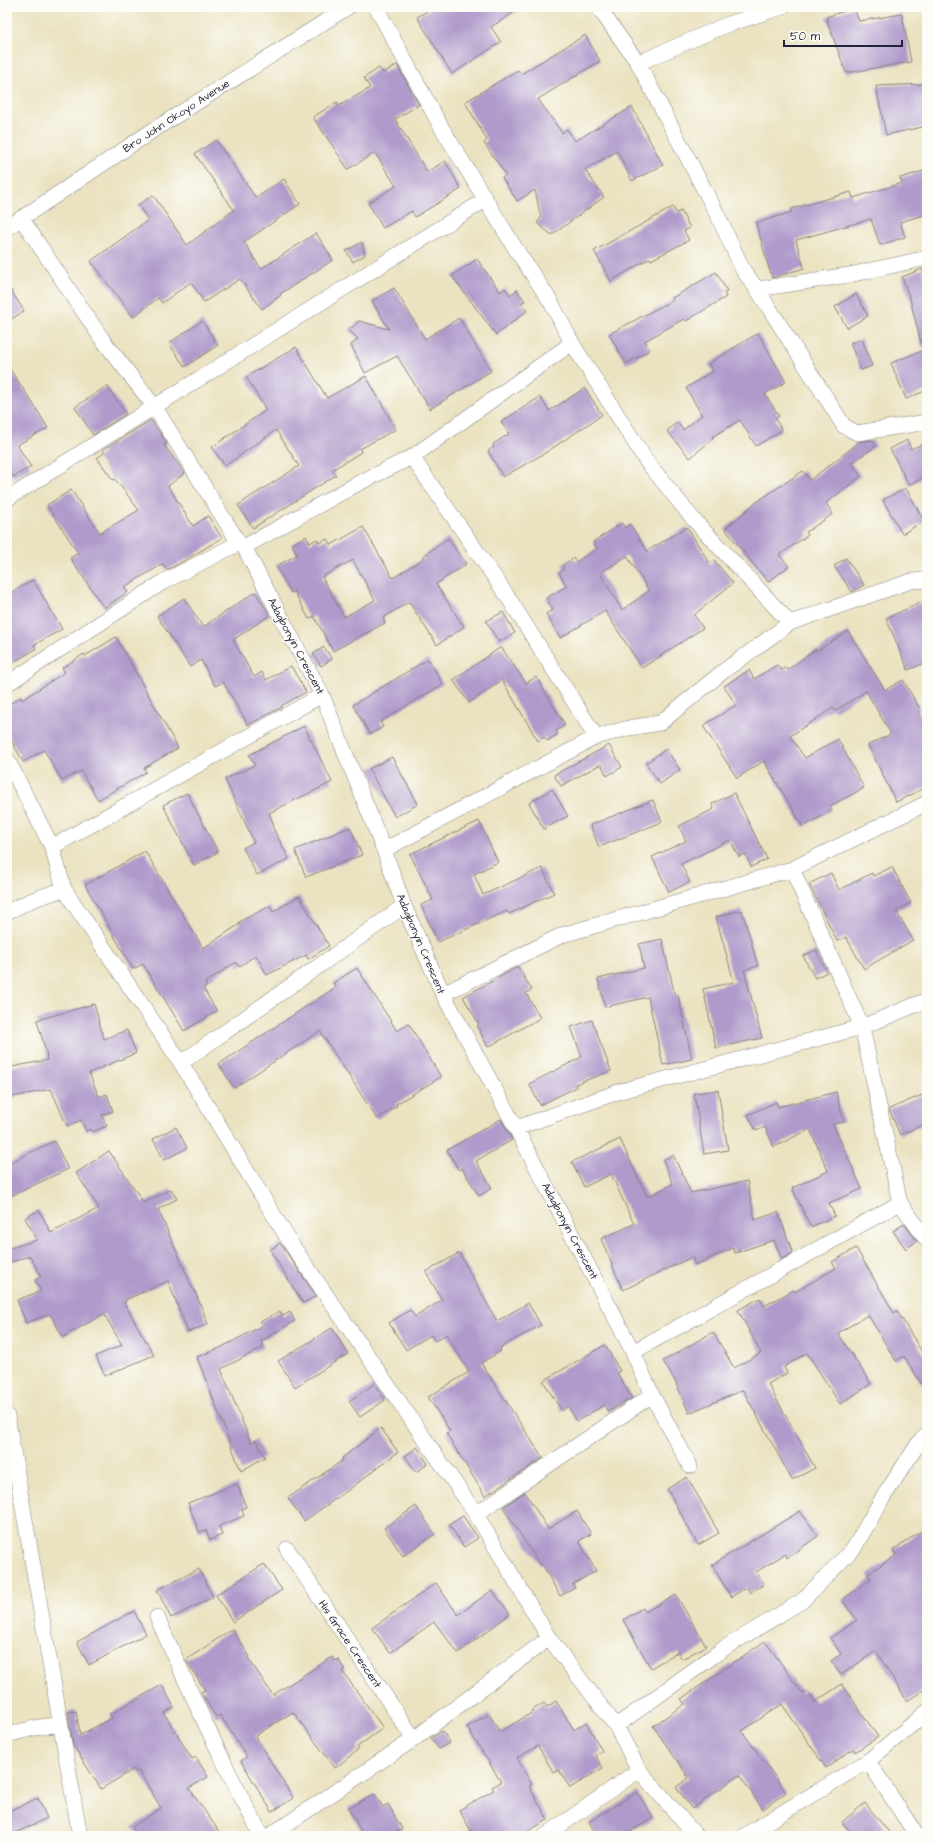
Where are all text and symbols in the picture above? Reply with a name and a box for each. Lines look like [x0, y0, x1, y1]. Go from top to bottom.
scale bar [784, 22, 902, 48]
text: 50 m [790, 28, 821, 45]
street label: Bro John Okoyo Avenue [120, 76, 233, 157]
street label: Adagbonyin Crescent [263, 595, 328, 698]
street label: Adagbonyin Crescent [392, 892, 449, 997]
street label: Adagbonyin Crescent [537, 1180, 602, 1283]
street label: His Grace Crescent [315, 1597, 385, 1691]

